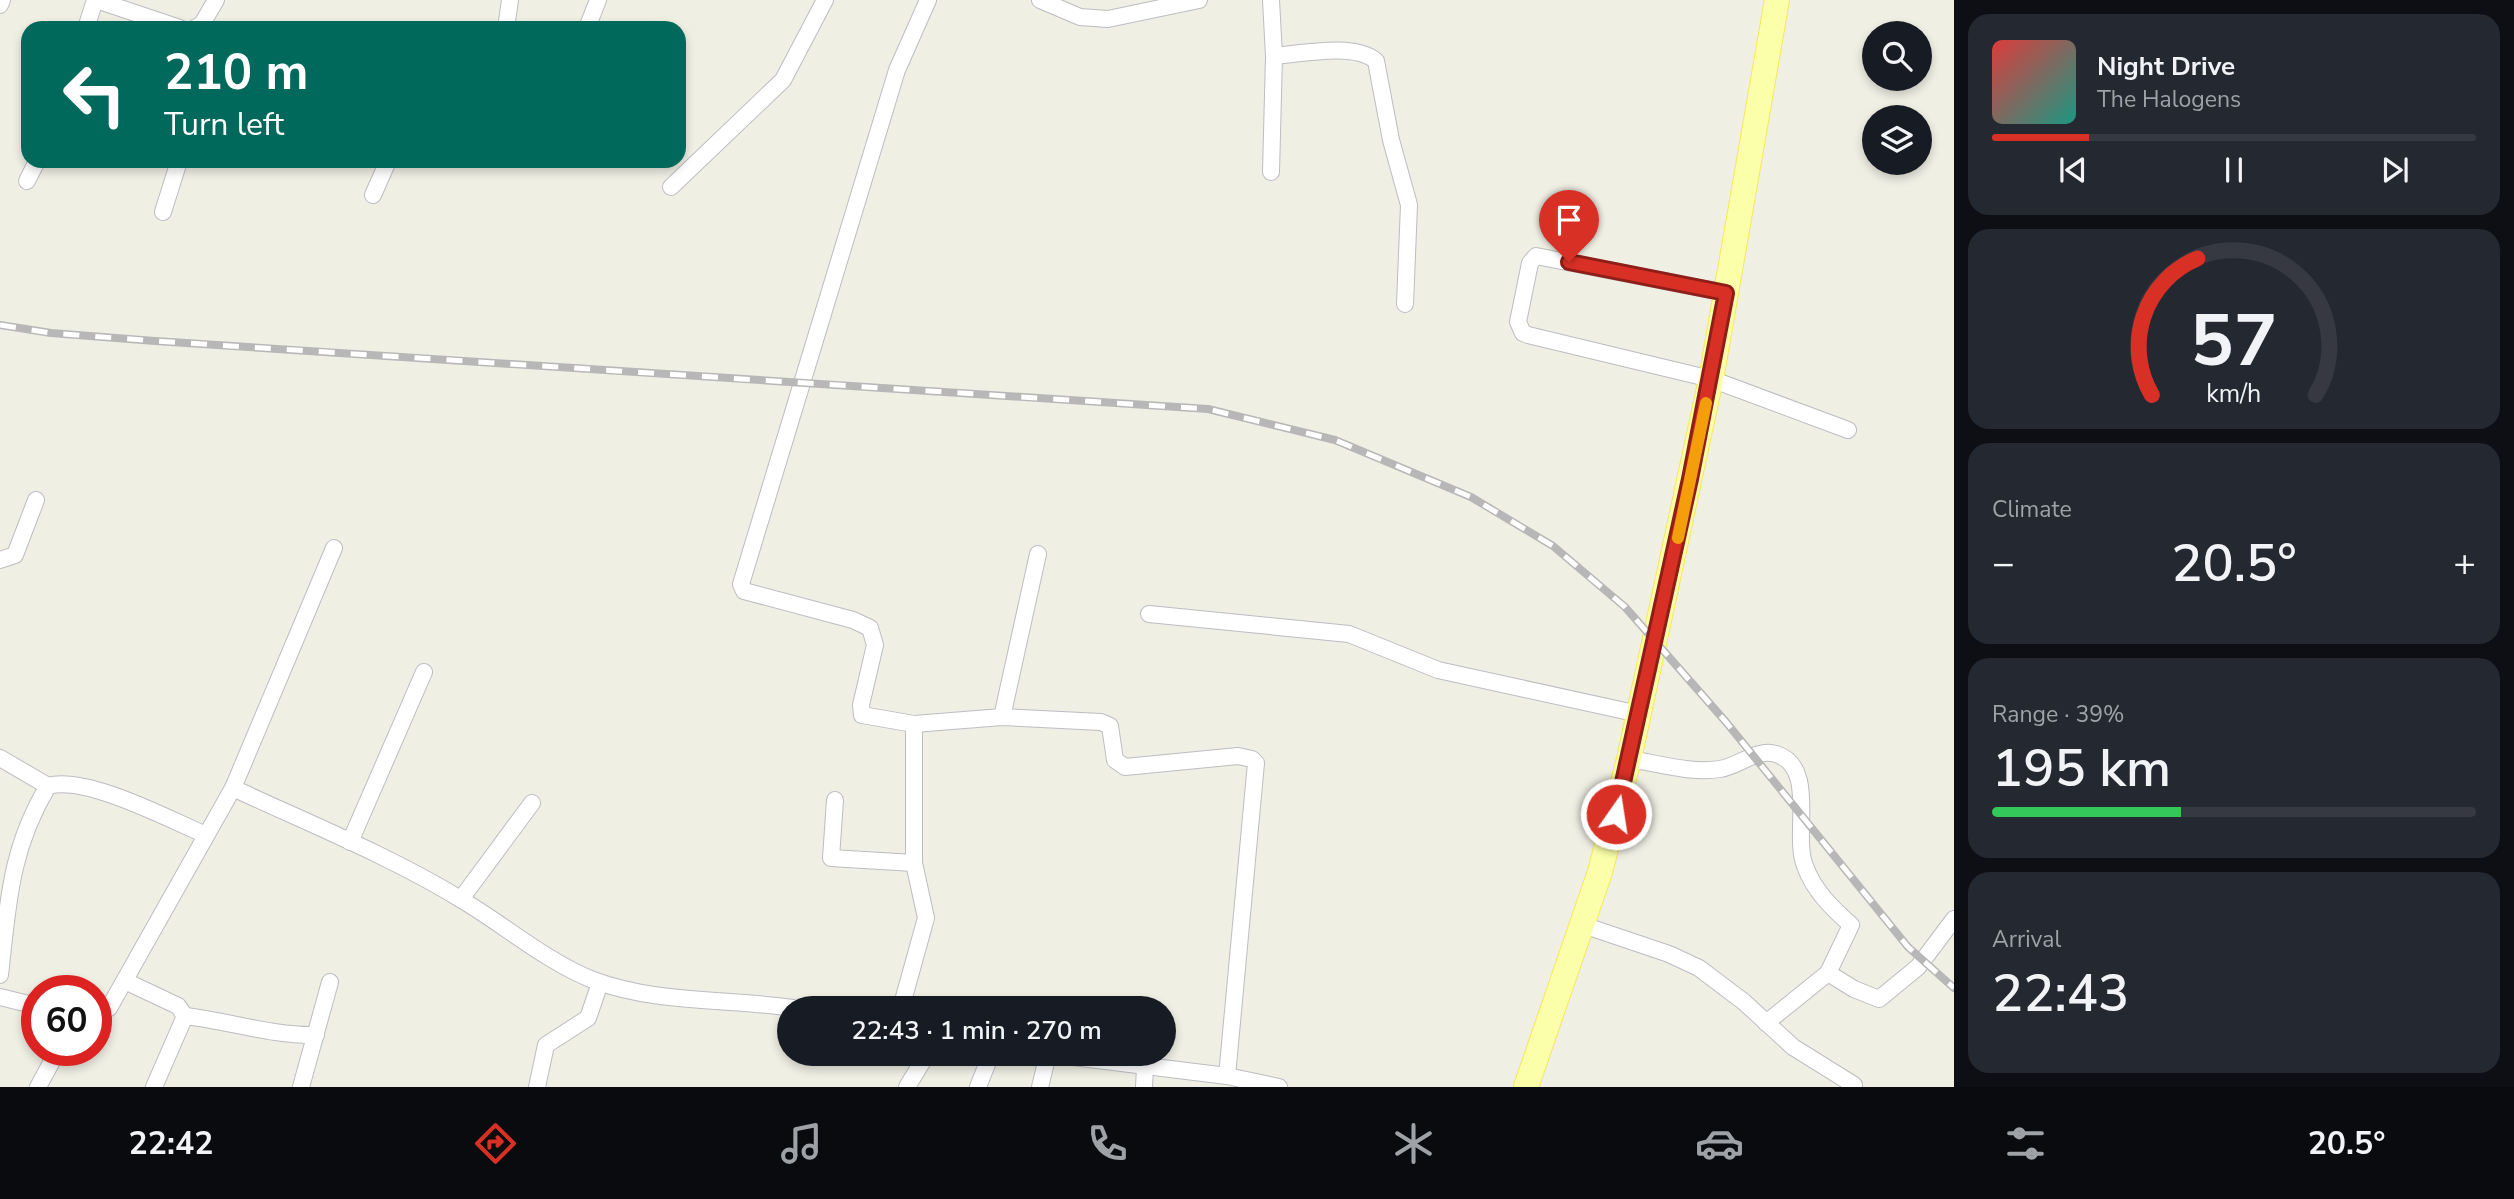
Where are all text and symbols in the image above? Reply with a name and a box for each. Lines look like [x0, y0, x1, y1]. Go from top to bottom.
map controls [1862, 21, 1932, 175]
button: search [1862, 21, 1932, 91]
text: 210 m [164, 39, 308, 106]
icon: left [49, 49, 140, 140]
text: Night Drive [2097, 49, 2235, 84]
text: The Halogens [2097, 84, 2241, 115]
text: Turn left [164, 103, 284, 146]
button: layers [1862, 105, 1932, 175]
icon: previous [2054, 151, 2092, 189]
icon: pause [2215, 151, 2253, 189]
icon: next [2376, 151, 2414, 189]
pin [1539, 190, 1599, 262]
icon: arrive [1550, 201, 1588, 239]
text: 57 [2190, 291, 2278, 391]
text: km/h [2206, 377, 2262, 411]
text: Climate [1992, 494, 2072, 525]
text: 20.5° [2171, 528, 2297, 599]
text: − [1992, 538, 2015, 589]
text: + [2453, 538, 2476, 589]
text: Range · 39% [1992, 699, 2124, 730]
text: 195 km [1992, 733, 2171, 804]
position arrow [1579, 777, 1653, 851]
text: Arrival [1992, 924, 2061, 955]
text: 22:43 [1992, 958, 2129, 1029]
speed limit sign: 60 [21, 975, 112, 1066]
text: 22:43 · 1 min · 270 m [851, 1013, 1102, 1048]
icon: directions [471, 1119, 520, 1168]
icon: music [777, 1119, 826, 1168]
icon: phone [1083, 1119, 1132, 1168]
icon: climate [1389, 1119, 1438, 1168]
icon: car [1695, 1119, 1744, 1168]
icon: filters [2001, 1119, 2050, 1168]
text: 22:42 [129, 1122, 213, 1165]
text: 20.5° [2308, 1122, 2385, 1165]

